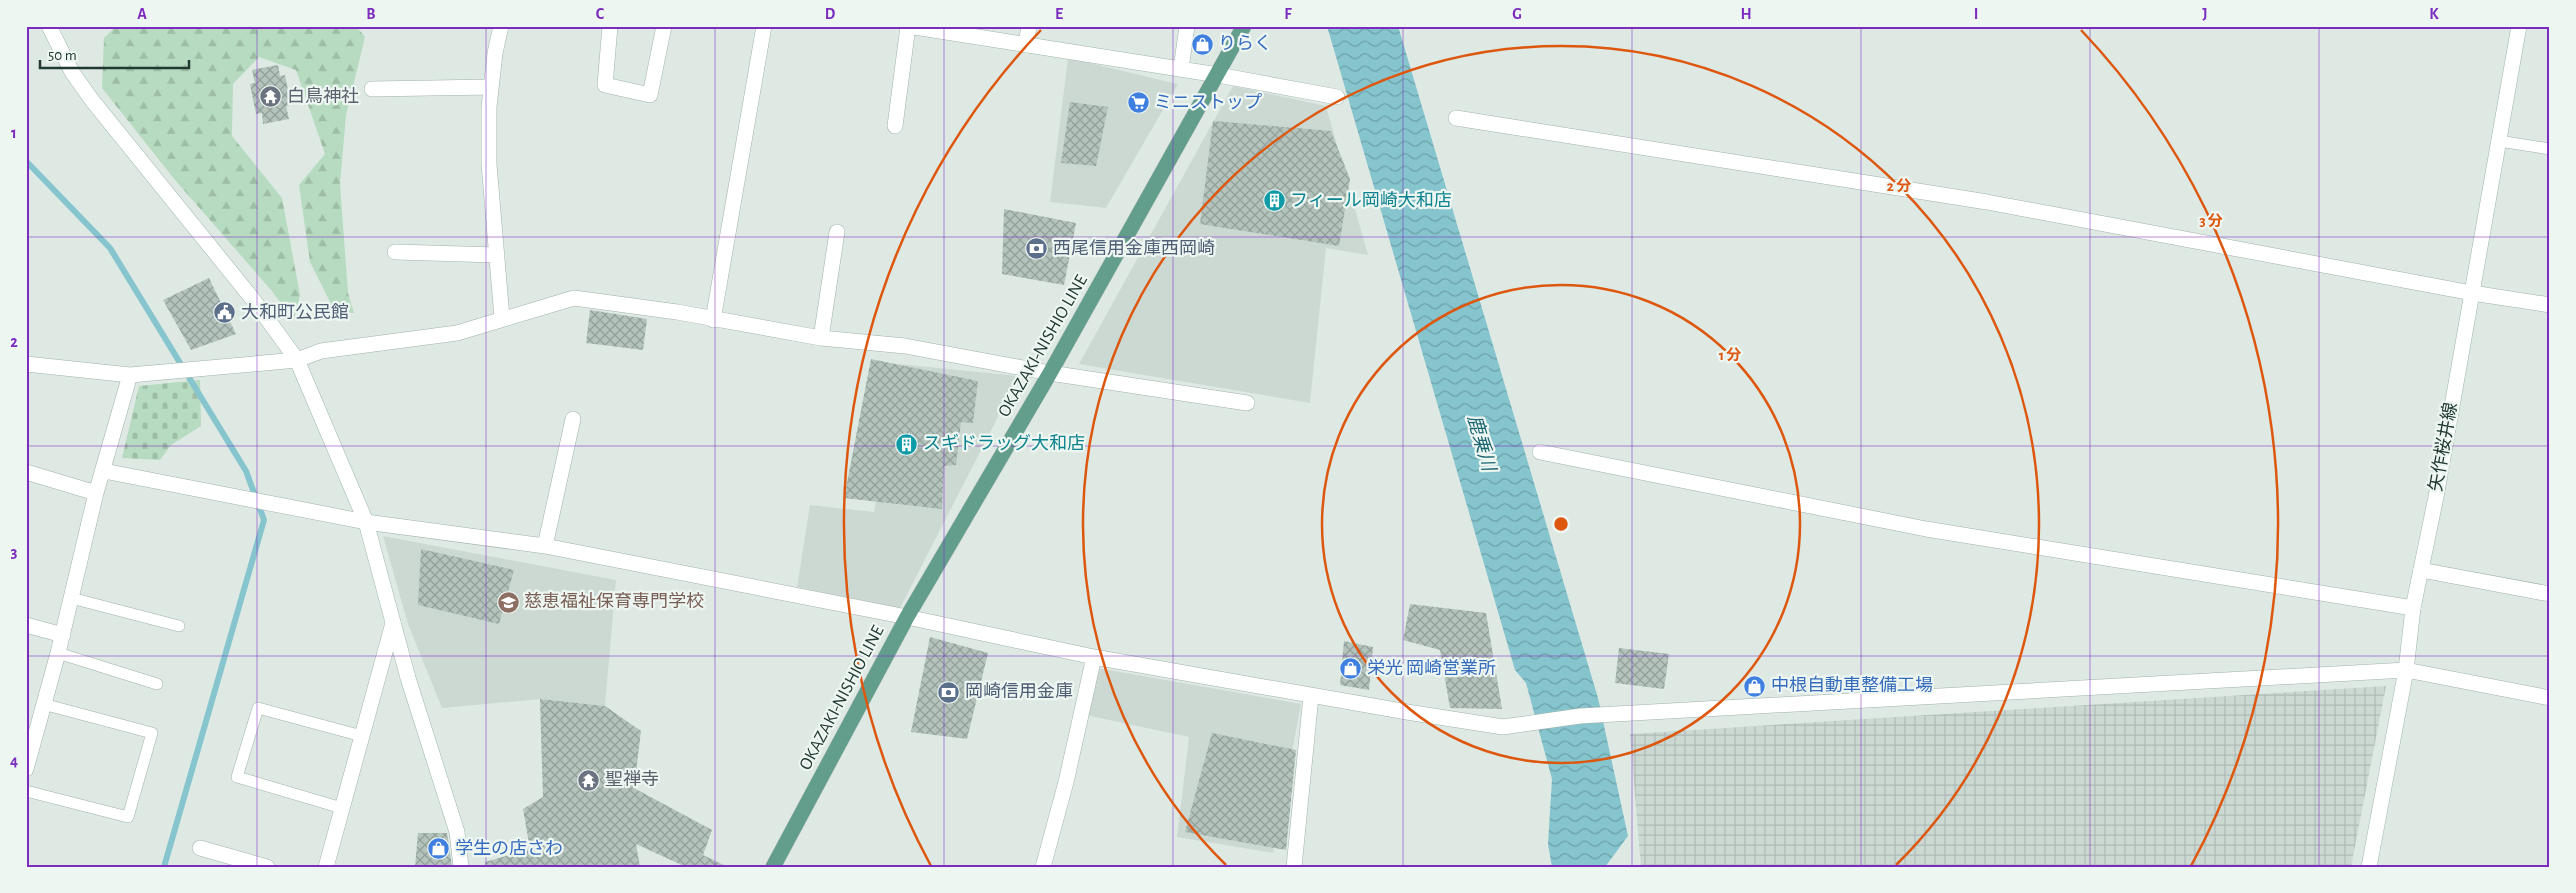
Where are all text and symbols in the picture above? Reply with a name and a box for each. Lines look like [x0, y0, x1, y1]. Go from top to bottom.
text: A [137, 6, 147, 22]
text: B [366, 6, 376, 22]
text: C [596, 6, 605, 22]
text: D [825, 6, 836, 22]
text: E [1055, 6, 1063, 22]
text: F [1284, 6, 1292, 22]
text: G [1512, 6, 1522, 22]
text: H [1740, 6, 1752, 22]
text: I [1974, 6, 1978, 22]
text: J [2202, 6, 2208, 22]
text: K [2429, 6, 2439, 22]
shop icon: りらく [1190, 32, 1214, 56]
place label: りらく [1218, 34, 1272, 53]
scale bar [40, 38, 189, 70]
text: 50 m [48, 48, 77, 63]
temple icon: 白鳥神社 [259, 85, 283, 109]
place label: 白鳥神社 [287, 86, 359, 106]
supermarket icon: ミニストップ [1126, 91, 1150, 115]
place label: ミニストップ [1154, 93, 1262, 112]
text: 1 [11, 125, 17, 141]
text: 2 分 [1887, 178, 1911, 194]
building icon: フィール岡崎大和店 [1262, 189, 1286, 213]
place label: フィール岡崎大和店 [1290, 190, 1452, 210]
text: 3 分 [2199, 213, 2223, 229]
bank icon: 西尾信用金庫西岡崎 [1025, 237, 1049, 261]
place label: 西尾信用金庫西岡崎 [1053, 239, 1215, 258]
street label: OKAZAKI-NISHIO LINE [995, 272, 1091, 420]
public building icon: 大和町公民館 [213, 301, 237, 325]
place label: 大和町公民館 [241, 302, 349, 322]
text: 2 [10, 334, 18, 350]
text: 1 分 [1719, 347, 1741, 363]
street label: 矢作桜井線 [2425, 401, 2461, 493]
water label: 鹿乗川 [1464, 413, 1499, 475]
building icon: スギドラッグ大和店 [895, 432, 919, 456]
place label: スギドラッグ大和店 [923, 433, 1085, 453]
centre of rings [1552, 515, 1570, 533]
text: 3 [11, 544, 18, 560]
school or university icon: 慈恵福祉保育専門学校 [496, 590, 520, 614]
place label: 慈恵福祉保育専門学校 [524, 591, 704, 611]
street label: OKAZAKI-NISHIO LINE [796, 622, 888, 773]
shop icon: 栄光 岡崎営業所 [1339, 657, 1363, 681]
place label: 栄光 岡崎営業所 [1367, 658, 1496, 678]
shop icon: 中根自動車整備工場 [1743, 674, 1767, 698]
place label: 中根自動車整備工場 [1771, 675, 1933, 695]
bank icon: 岡崎信用金庫 [937, 680, 961, 704]
place label: 岡崎信用金庫 [965, 682, 1073, 701]
text: 4 [10, 753, 18, 769]
temple icon: 聖禅寺 [577, 768, 601, 792]
place label: 聖禅寺 [605, 770, 659, 789]
shop icon: 学生の店さわ [427, 837, 451, 861]
place label: 学生の店さわ [455, 838, 563, 858]

